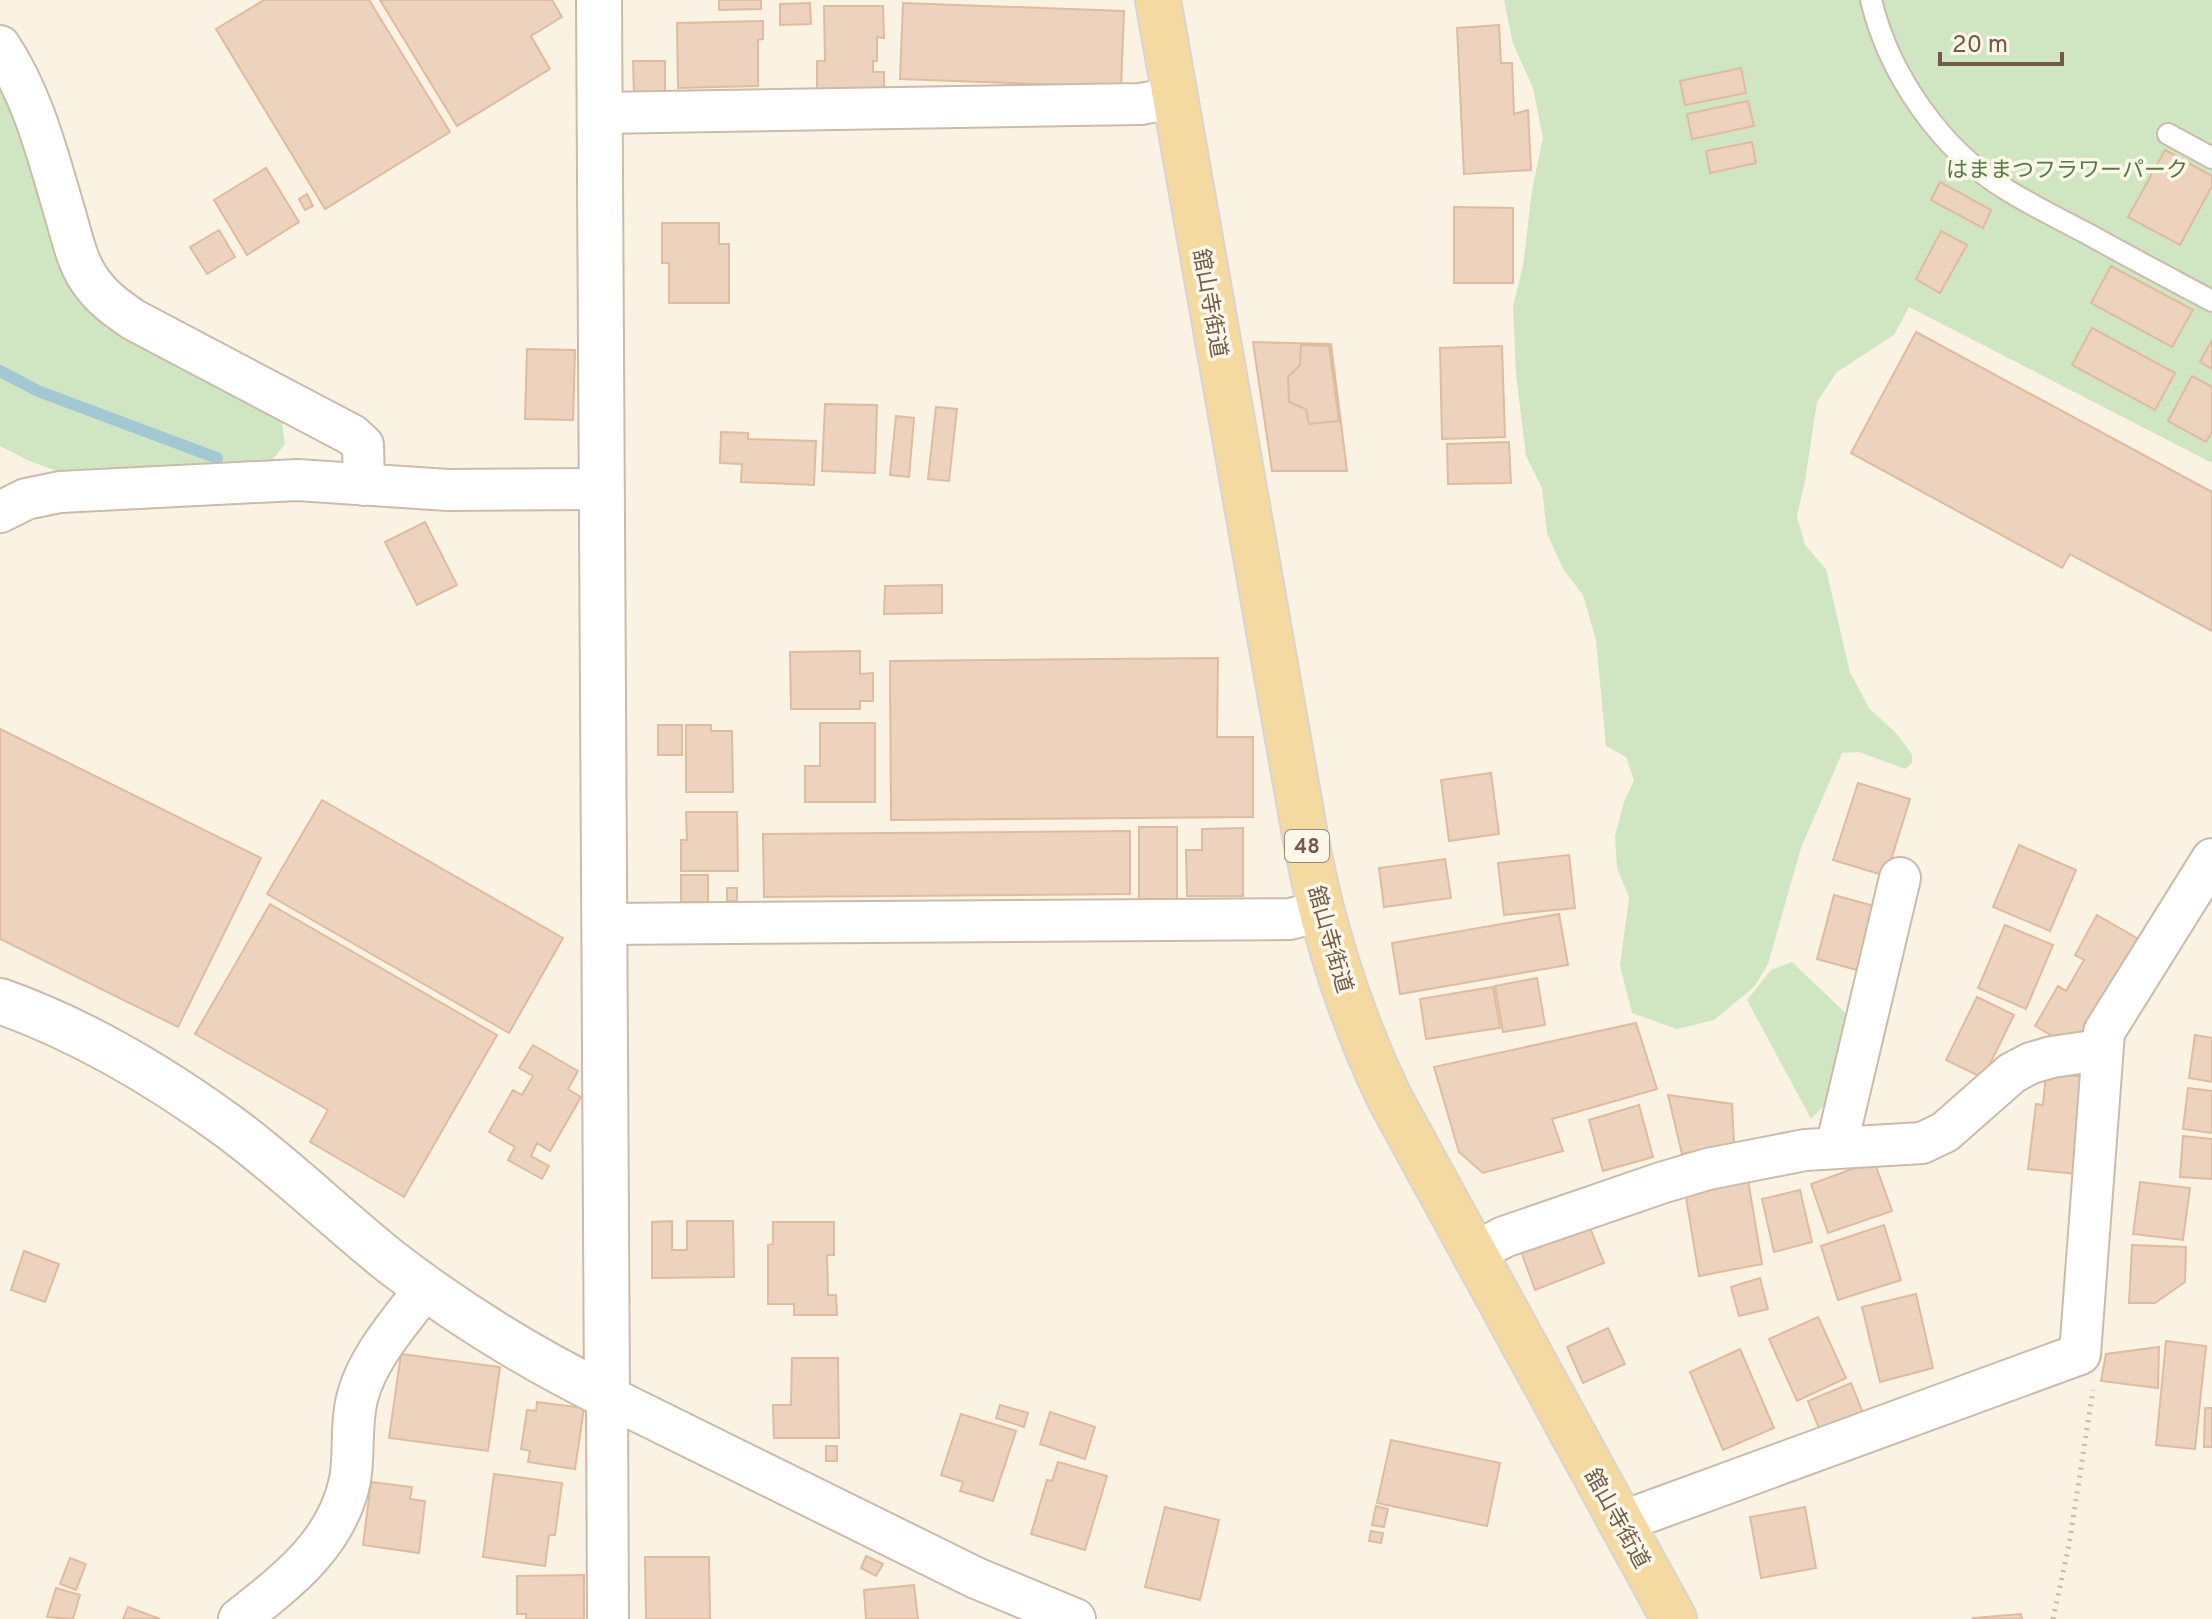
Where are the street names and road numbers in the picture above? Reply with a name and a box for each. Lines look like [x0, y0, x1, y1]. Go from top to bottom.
street label: 舘山寺街道 [1186, 247, 1231, 360]
road number: 48 [1285, 830, 1329, 862]
street label: 舘山寺街道 [1300, 883, 1357, 996]
street label: 舘山寺街道 [1577, 1465, 1654, 1574]

